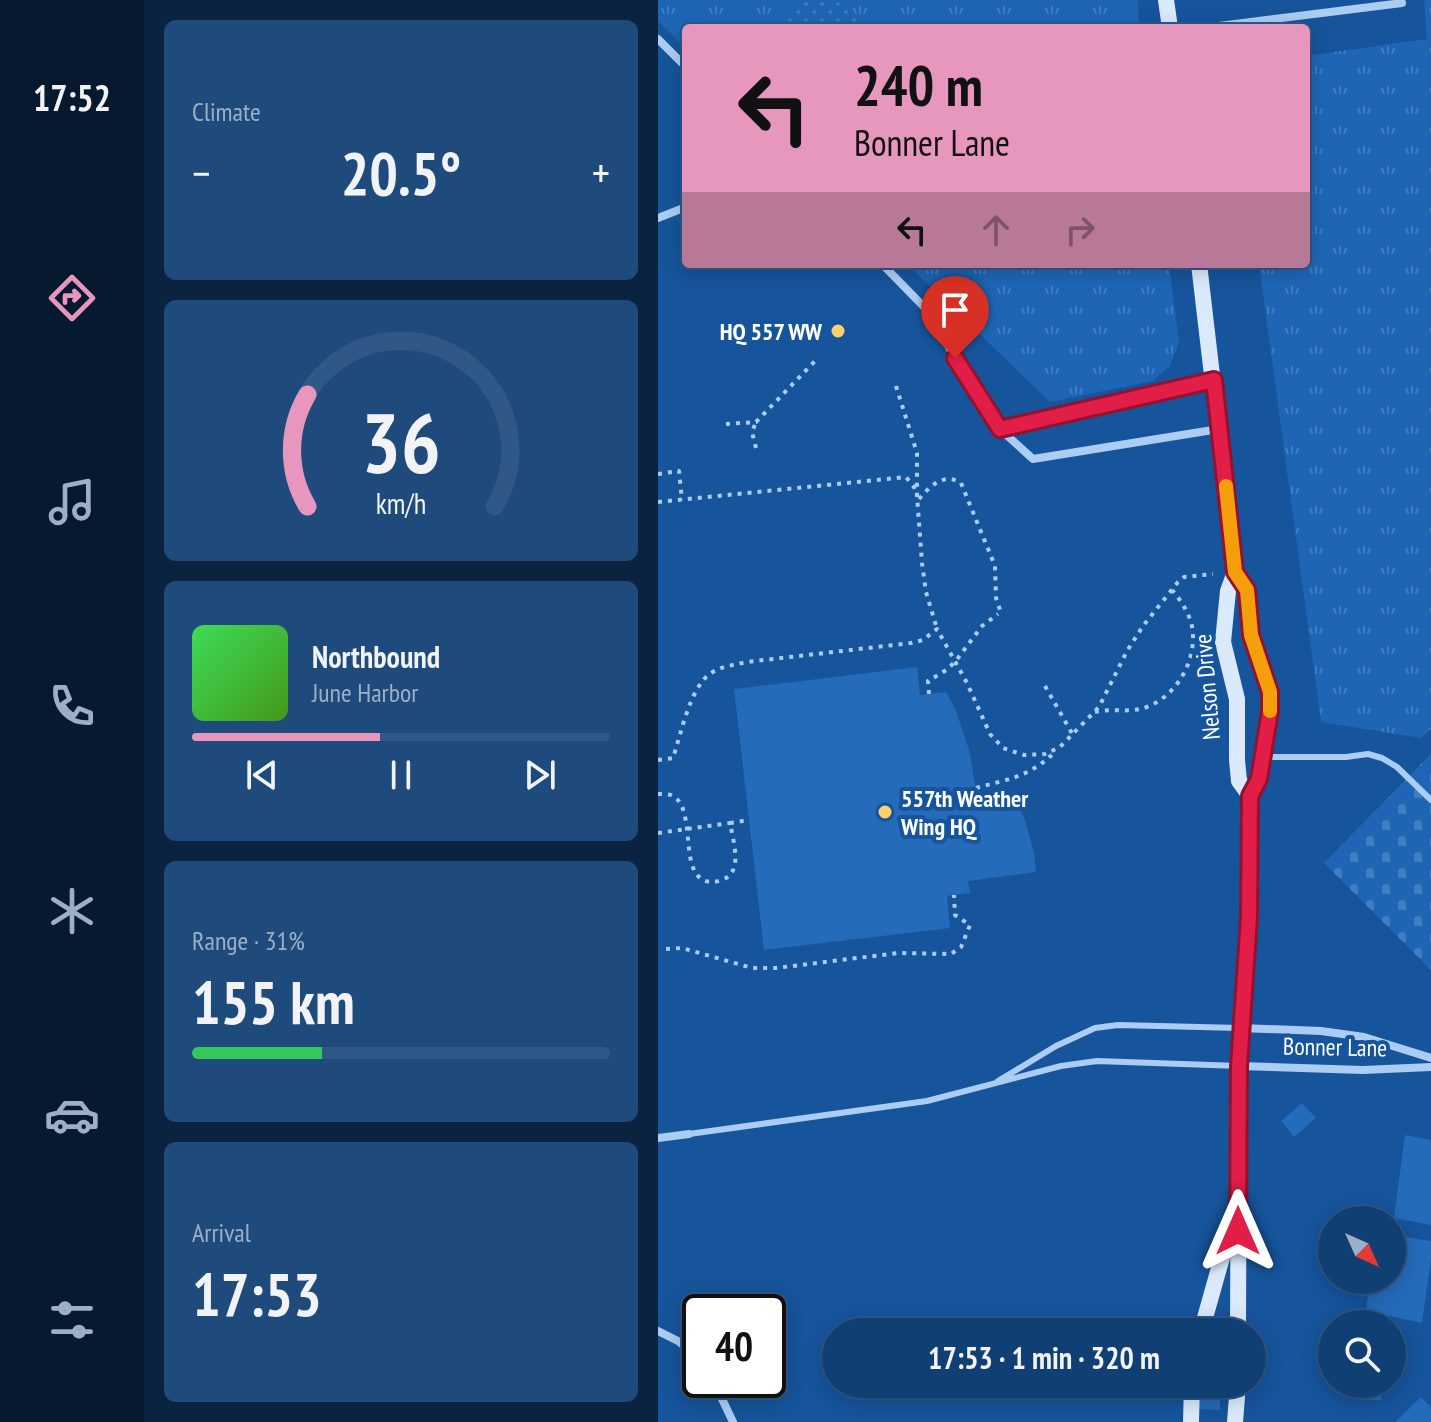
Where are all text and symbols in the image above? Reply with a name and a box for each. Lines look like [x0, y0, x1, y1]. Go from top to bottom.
text: 240 m [854, 49, 983, 121]
icon: left [722, 56, 826, 160]
text: 17:52 [33, 74, 111, 121]
text: Climate [192, 95, 261, 128]
text: Bonner Lane [854, 119, 1010, 166]
text: 20.5° [341, 134, 461, 212]
text: − [192, 144, 210, 201]
text: + [592, 144, 610, 201]
icon: left [890, 208, 934, 252]
icon: ahead [974, 208, 1018, 252]
icon: right [1058, 208, 1102, 252]
icon: directions [44, 270, 100, 326]
pin [921, 276, 989, 358]
icon: arrive [933, 288, 977, 332]
place label: HQ 557 WW [720, 316, 823, 347]
marker: HQ 557 WW [829, 322, 847, 340]
text: 36 [361, 387, 441, 495]
icon: music [44, 474, 100, 530]
text: km/h [376, 485, 426, 522]
street label: Nelson Drive [1187, 633, 1227, 741]
text: Northbound [312, 637, 440, 676]
text: June Harbor [312, 676, 418, 709]
icon: phone [44, 678, 100, 734]
icon: previous [240, 753, 284, 797]
icon: pause [379, 753, 423, 797]
icon: next [518, 753, 562, 797]
place label: 557th Weather Wing HQ [900, 783, 1029, 842]
marker: 557th Weather Wing HQ [876, 803, 894, 821]
icon: climate [44, 883, 100, 939]
text: Range · 31% [192, 924, 305, 957]
text: 155 km [192, 963, 355, 1041]
street label: Bonner Lane [1283, 1031, 1387, 1063]
icon: car [44, 1087, 100, 1143]
position arrow [1196, 1189, 1280, 1273]
north arrow [1318, 1206, 1406, 1294]
map controls [1318, 1206, 1406, 1398]
text: Arrival [192, 1216, 251, 1249]
text: 17:53 [192, 1255, 322, 1333]
icon: filters [44, 1292, 100, 1348]
speed limit sign: 40 [682, 1294, 786, 1398]
button: search [1318, 1310, 1406, 1398]
text: 17:53 · 1 min · 320 m [928, 1338, 1160, 1377]

